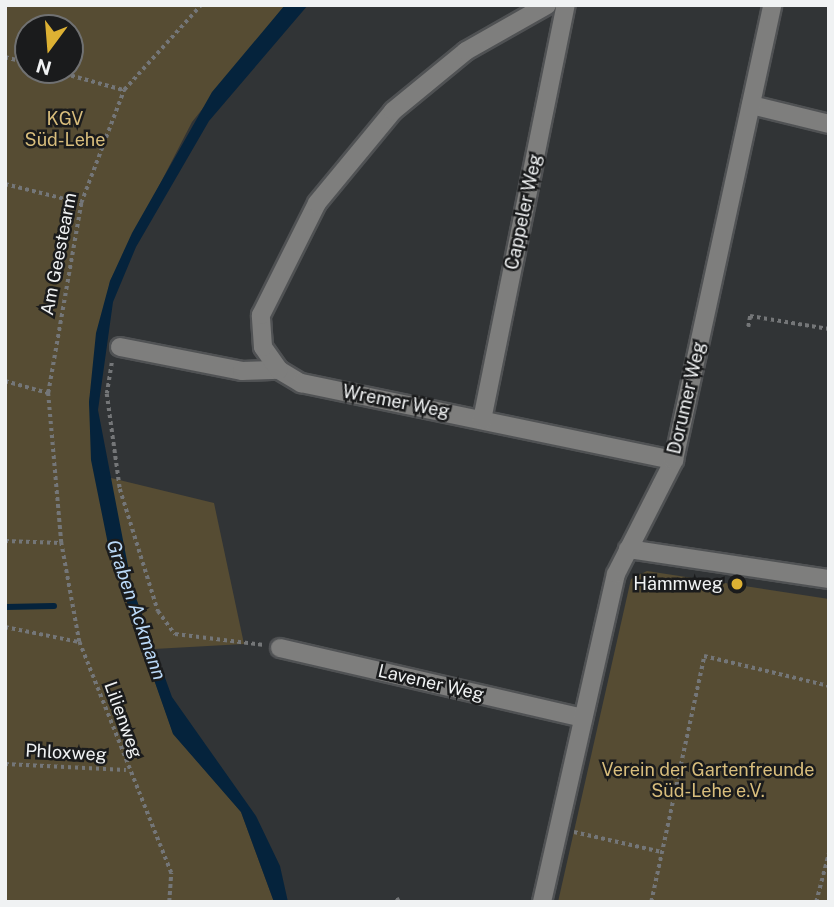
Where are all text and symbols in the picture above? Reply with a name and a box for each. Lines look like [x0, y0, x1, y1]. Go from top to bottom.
north arrow [14, 14, 84, 84]
text: N [34, 55, 54, 80]
park label: KGV Süd-Lehe [25, 109, 105, 152]
street label: Cappeler Weg [501, 152, 547, 272]
street label: Am Geestearm [37, 191, 81, 317]
street label: Dorumer Weg [664, 339, 710, 457]
street label: Wremer Weg [340, 381, 452, 423]
water label: Graben Ackmann [101, 537, 171, 683]
place label: Hämmweg [633, 573, 723, 595]
marker: Hämmweg [729, 576, 745, 592]
street label: Lavener Weg [376, 660, 486, 706]
street label: Lilienweg [99, 679, 147, 761]
street label: Phloxweg [25, 740, 107, 766]
park label: Verein der Gartenfreunde Süd-Lehe e.V. [601, 760, 815, 802]

